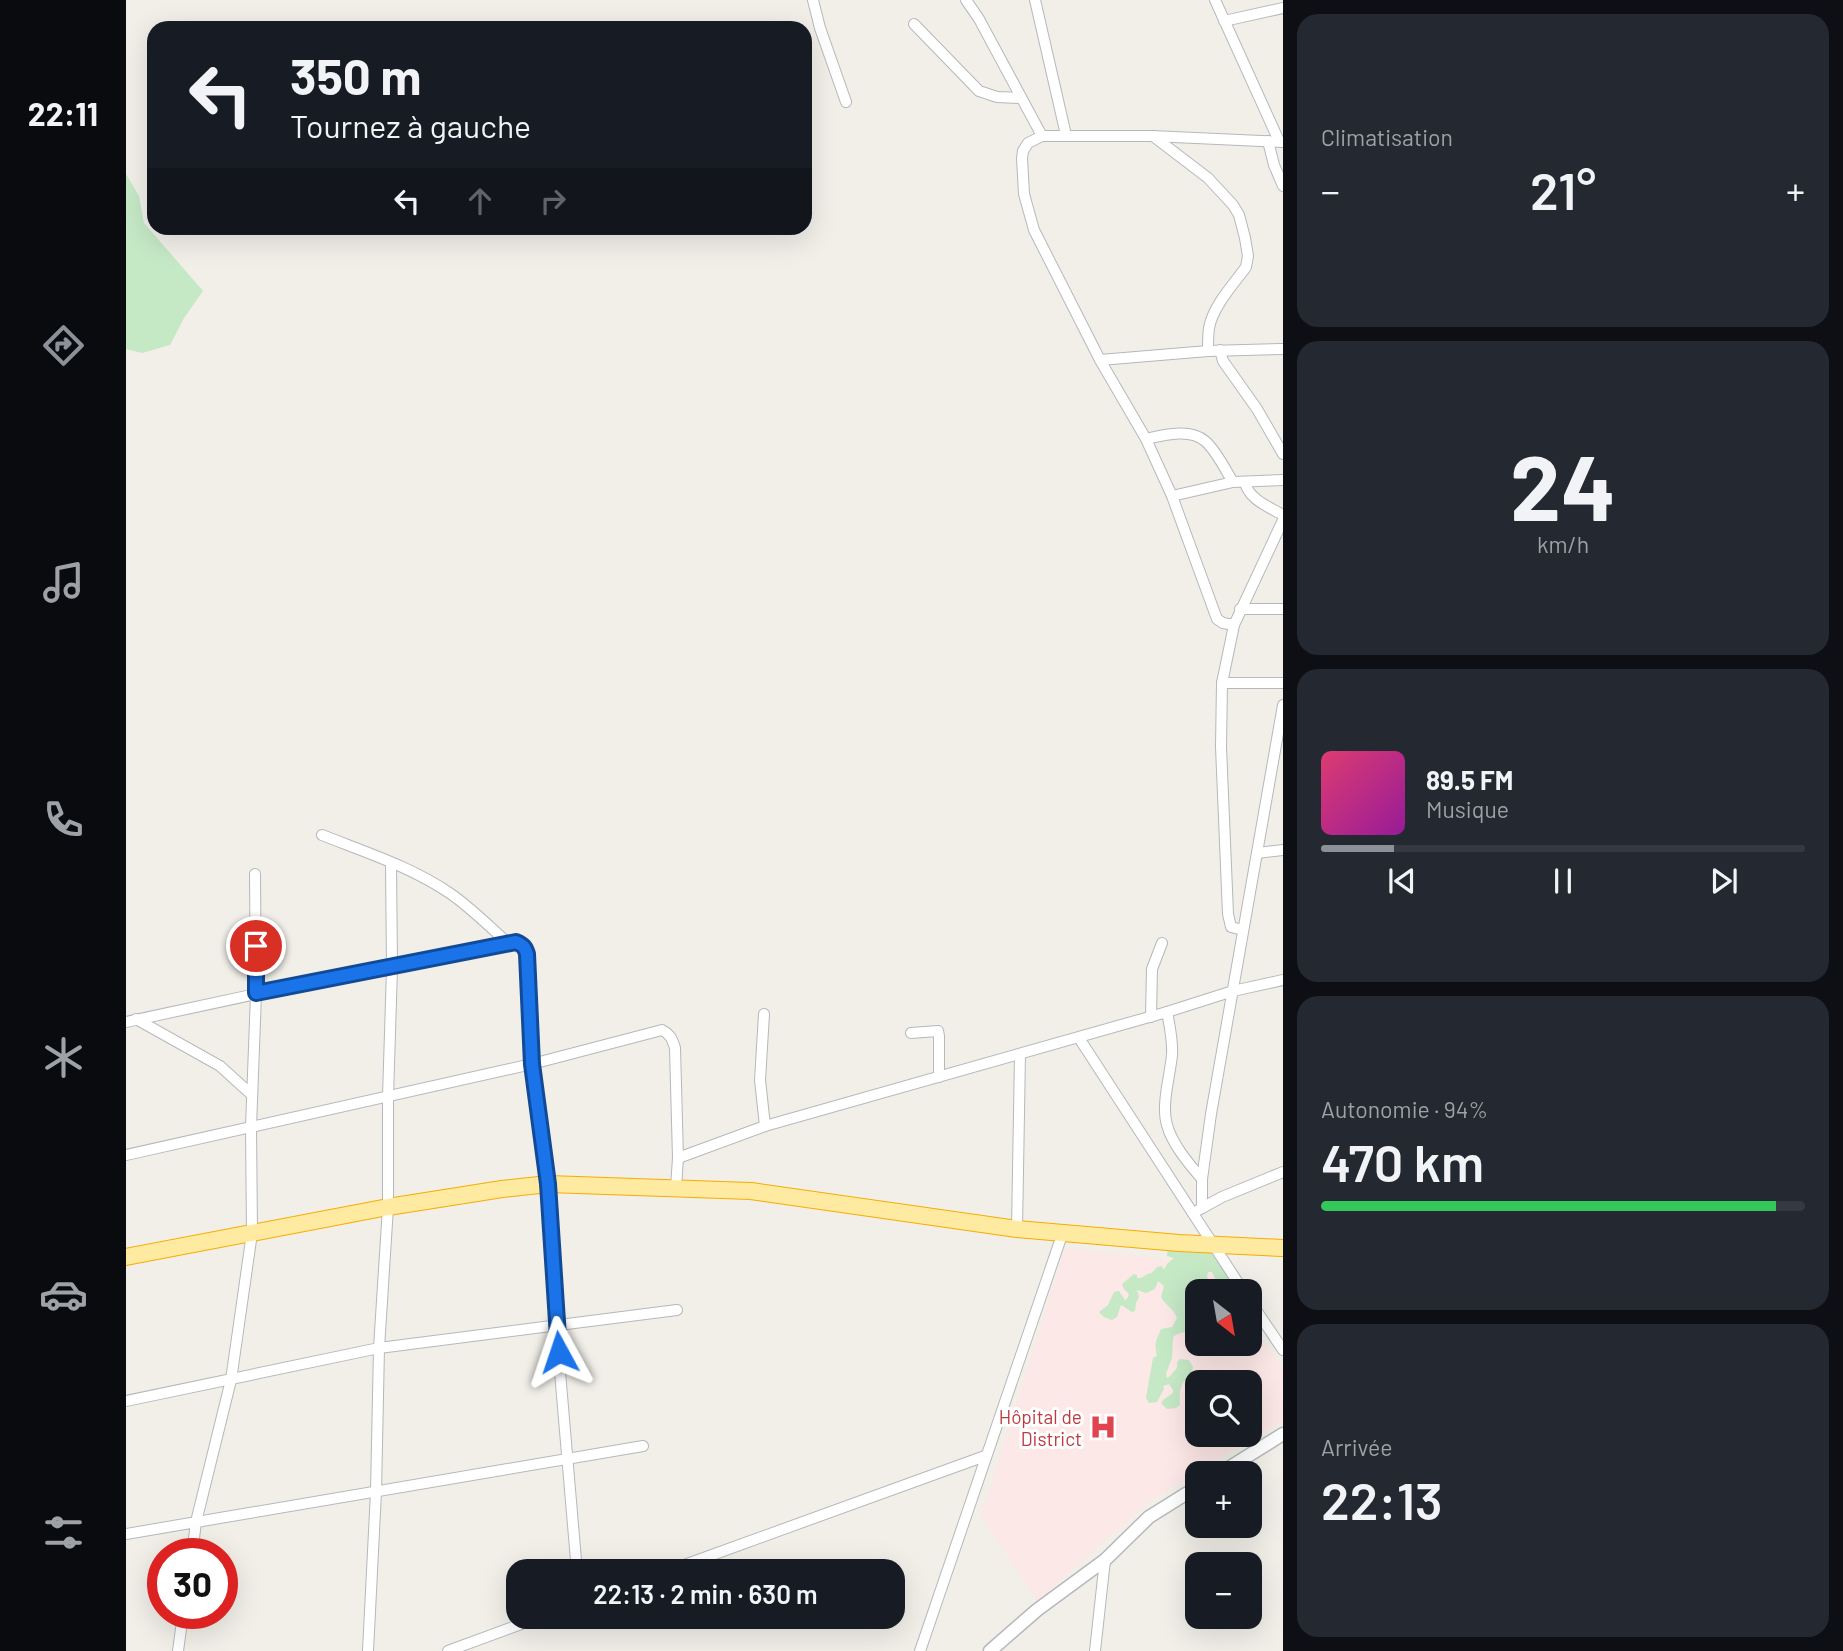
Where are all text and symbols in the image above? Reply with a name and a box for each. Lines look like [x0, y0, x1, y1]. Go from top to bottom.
text: 350 m [290, 46, 422, 105]
icon: left [175, 49, 266, 140]
text: 22:11 [28, 94, 98, 132]
text: Tournez à gauche [290, 106, 531, 144]
text: Climatisation [1321, 123, 1453, 151]
text: 21° [1530, 158, 1596, 220]
text: − [1321, 167, 1340, 213]
text: + [1786, 167, 1805, 213]
icon: left [388, 182, 426, 220]
icon: ahead [461, 182, 499, 220]
icon: right [534, 182, 572, 220]
icon: directions [39, 321, 88, 370]
text: 24 [1510, 430, 1616, 539]
text: km/h [1537, 530, 1589, 558]
icon: music [39, 558, 88, 607]
text: 89.5 FM [1426, 764, 1513, 795]
icon: phone [39, 795, 88, 844]
text: Musique [1426, 795, 1509, 823]
icon: previous [1383, 862, 1421, 900]
icon: pause [1544, 862, 1582, 900]
icon: next [1705, 862, 1743, 900]
pin [226, 916, 286, 976]
icon: arrive [237, 927, 275, 965]
icon: climate [39, 1033, 88, 1082]
text: Autonomie · 94% [1321, 1095, 1488, 1123]
text: 470 km [1321, 1130, 1484, 1192]
icon: car [39, 1270, 88, 1319]
north arrow [1185, 1279, 1262, 1356]
map controls [1185, 1279, 1262, 1629]
position arrow [522, 1315, 596, 1389]
button: search [1185, 1370, 1262, 1447]
place label: Hôpital de District [999, 1405, 1082, 1450]
hospital icon: Hôpital de District [1088, 1412, 1118, 1442]
text: Arrivée [1321, 1433, 1393, 1461]
button: + [1185, 1461, 1262, 1538]
text: 22:13 [1321, 1468, 1443, 1530]
icon: filters [39, 1508, 88, 1557]
speed limit sign: 30 [147, 1538, 238, 1629]
button: − [1185, 1552, 1262, 1629]
text: 22:13 · 2 min · 630 m [593, 1578, 818, 1609]

